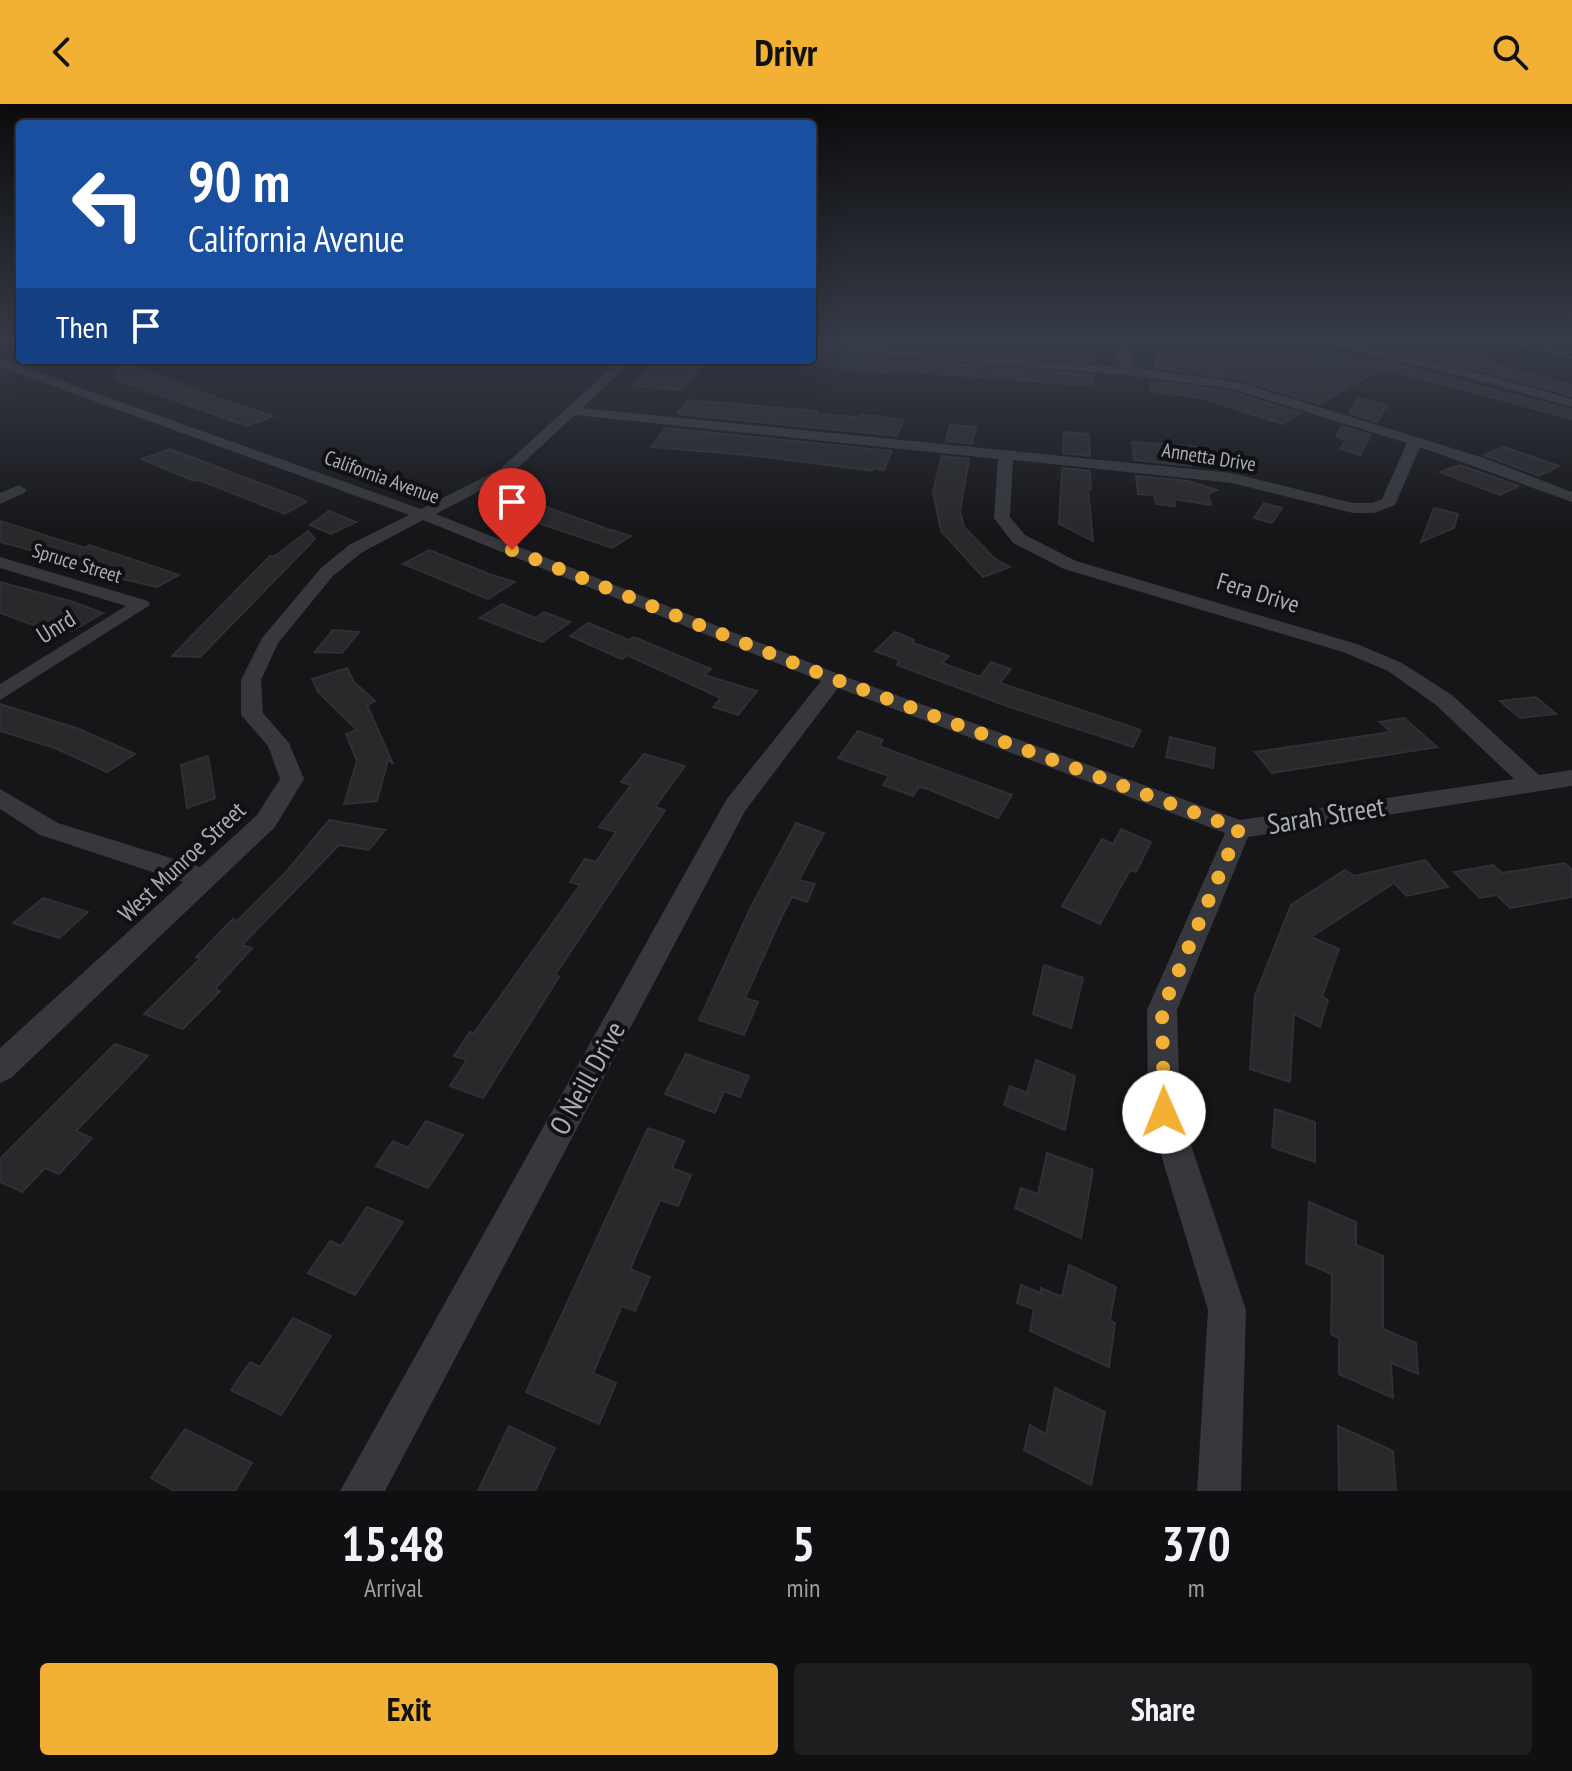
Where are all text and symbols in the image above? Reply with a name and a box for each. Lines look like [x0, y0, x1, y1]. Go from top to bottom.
text: Drivr [755, 29, 817, 76]
icon: back [40, 30, 84, 74]
icon: search [1488, 30, 1532, 74]
text: 90 m [188, 145, 290, 217]
icon: left [56, 152, 160, 256]
text: California Avenue [188, 215, 405, 262]
icon: arrive [124, 304, 168, 348]
text: Then [56, 307, 108, 346]
street label: Annetta Drive [1160, 437, 1258, 477]
street label: California Avenue [321, 444, 443, 510]
pin [478, 468, 546, 550]
icon: arrive [490, 480, 534, 524]
street label: Spruce Street [29, 537, 125, 589]
street label: Fera Drive [1213, 565, 1303, 620]
street label: Unrd [31, 603, 81, 650]
street label: Sarah Street [1265, 787, 1388, 842]
street label: West Munroe Street [112, 794, 252, 928]
street label: O Neill Drive [540, 1015, 633, 1141]
position arrow [1122, 1070, 1206, 1154]
text: 15:48 [341, 1512, 445, 1574]
text: 5 [792, 1512, 815, 1574]
text: 370 [1162, 1512, 1231, 1574]
text: Arrival [364, 1571, 423, 1604]
text: min [786, 1571, 820, 1604]
text: m [1188, 1571, 1205, 1604]
button: Exit [40, 1663, 778, 1755]
button: Share [794, 1663, 1532, 1755]

